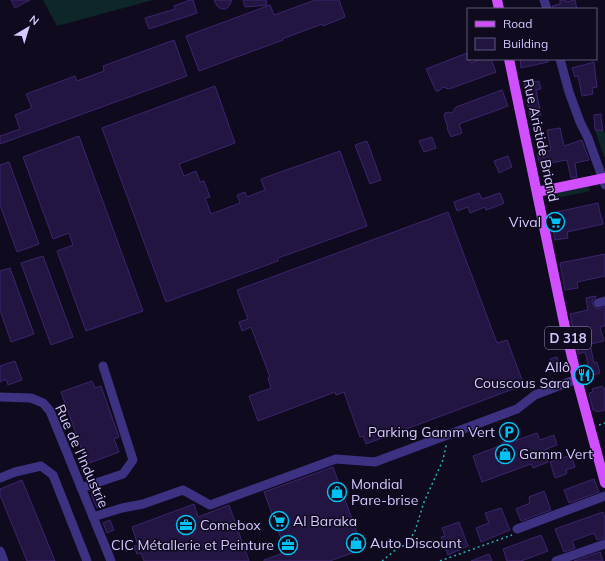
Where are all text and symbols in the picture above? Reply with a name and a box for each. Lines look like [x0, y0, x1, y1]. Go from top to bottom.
north arrow [8, 8, 48, 48]
legend [467, 8, 597, 60]
text: N [27, 12, 42, 28]
text: Road [503, 16, 532, 31]
text: Building [503, 36, 548, 51]
street label: Rue Aristide Briand [519, 77, 563, 203]
supermarket icon: Vival [544, 211, 566, 233]
place label: Vival [509, 213, 541, 231]
road number: D 318 [545, 327, 591, 349]
place label: Allô Couscous Sara [474, 358, 570, 392]
restaurant icon: Allô Couscous Sara [573, 364, 595, 386]
street label: Rue de l'Industrie [51, 402, 113, 510]
parking icon: Parking Gamm Vert [498, 421, 520, 443]
place label: Parking Gamm Vert [368, 423, 495, 441]
shop icon: Gamm Vert [494, 443, 516, 465]
place label: Gamm Vert [519, 445, 593, 463]
place label: Mondial Pare-brise [351, 475, 418, 509]
shop icon: Mondial Pare-brise [326, 481, 348, 503]
supermarket icon: Al Baraka [268, 510, 290, 532]
place label: Al Baraka [293, 512, 357, 530]
office icon: Comebox [175, 514, 197, 536]
place label: Comebox [200, 516, 261, 534]
shop icon: Auto Discount [345, 532, 367, 554]
office icon: CIC Métallerie et Peinture [277, 534, 299, 556]
place label: Auto Discount [370, 534, 462, 552]
place label: CIC Métallerie et Peinture [111, 536, 274, 554]

